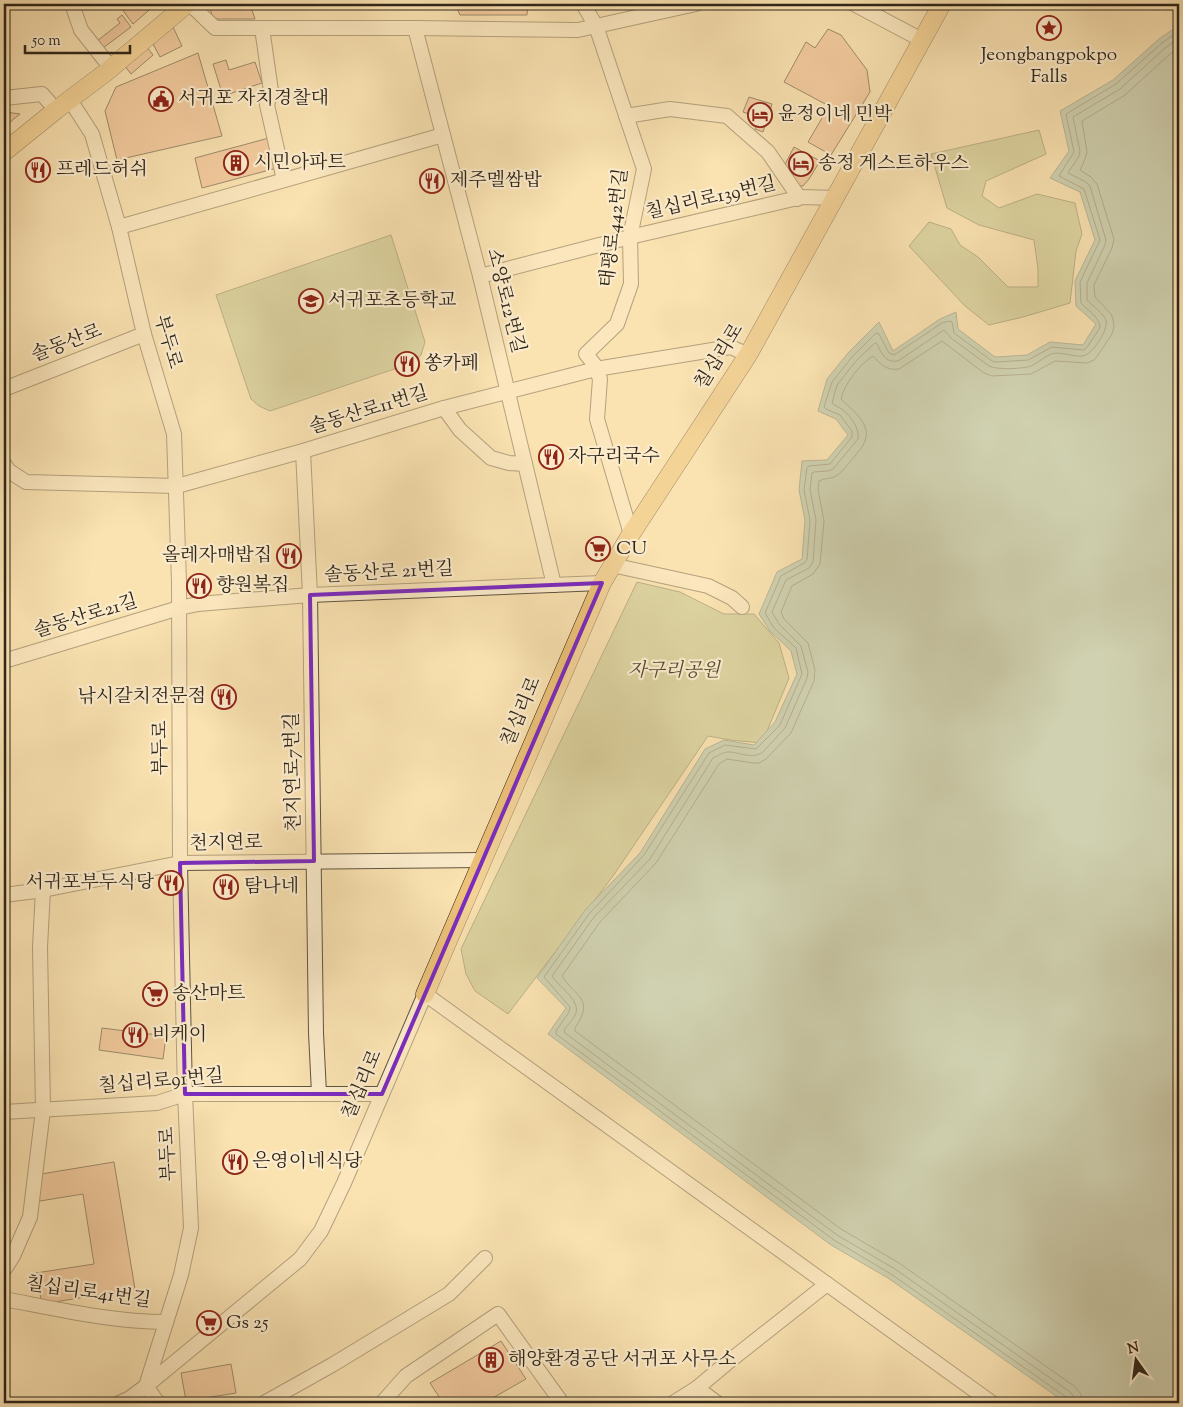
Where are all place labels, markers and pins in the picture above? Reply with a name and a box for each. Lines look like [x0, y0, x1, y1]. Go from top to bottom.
place icon: Jeongbangpokpo Falls [1036, 15, 1062, 41]
place label: Jeongbangpokpo Falls [980, 42, 1117, 91]
public building icon: 서귀포 자치경찰대 [148, 86, 174, 112]
place label: 서귀포 자치경찰대 [178, 86, 329, 113]
hotel icon: 윤정이네 민박 [747, 102, 773, 128]
place label: 윤정이네 민박 [778, 102, 893, 129]
building icon: 시민아파트 [223, 150, 249, 176]
place label: 시민아파트 [254, 150, 346, 177]
hotel icon: 송정 게스트하우스 [788, 151, 814, 177]
place label: 송정 게스트하우스 [818, 151, 969, 178]
restaurant icon: 프레드허쉬 [25, 157, 51, 183]
place label: 프레드허쉬 [56, 157, 148, 184]
restaurant icon: 제주멜쌈밥 [419, 168, 445, 194]
place label: 제주멜쌈밥 [450, 168, 542, 195]
school or university icon: 서귀포초등학교 [298, 288, 324, 314]
place label: 서귀포초등학교 [328, 288, 456, 315]
restaurant icon: 쏭카페 [394, 351, 420, 377]
place label: 쏭카페 [424, 351, 479, 378]
restaurant icon: 자구리국수 [538, 444, 564, 470]
place label: 자구리국수 [568, 444, 660, 471]
supermarket icon: CU [585, 536, 611, 562]
place label: CU [616, 536, 647, 563]
place label: 올레자매밥집 [162, 543, 272, 570]
restaurant icon: 올레자매밥집 [276, 543, 302, 569]
restaurant icon: 향원복집 [186, 573, 212, 599]
place label: 향원복집 [216, 573, 289, 600]
place label: 낚시갈치전문점 [78, 684, 206, 711]
restaurant icon: 낚시갈치전문점 [211, 684, 237, 710]
place label: 서귀포부두식당 [26, 870, 155, 897]
restaurant icon: 서귀포부두식당 [158, 870, 184, 896]
restaurant icon: 탐나네 [213, 874, 239, 900]
place label: 탐나네 [244, 874, 299, 901]
supermarket icon: 송산마트 [142, 981, 168, 1007]
place label: 송산마트 [172, 981, 245, 1008]
restaurant icon: 비케이 [122, 1022, 148, 1048]
place label: 비케이 [152, 1022, 207, 1049]
restaurant icon: 은영이네식당 [222, 1149, 248, 1175]
place label: 은영이네식당 [252, 1149, 363, 1176]
supermarket icon: Gs 25 [196, 1310, 222, 1336]
place label: Gs 25 [226, 1310, 269, 1337]
building icon: 해양환경공단 서귀포 사무소 [478, 1347, 504, 1373]
place label: 해양환경공단 서귀포 사무소 [508, 1347, 736, 1374]

